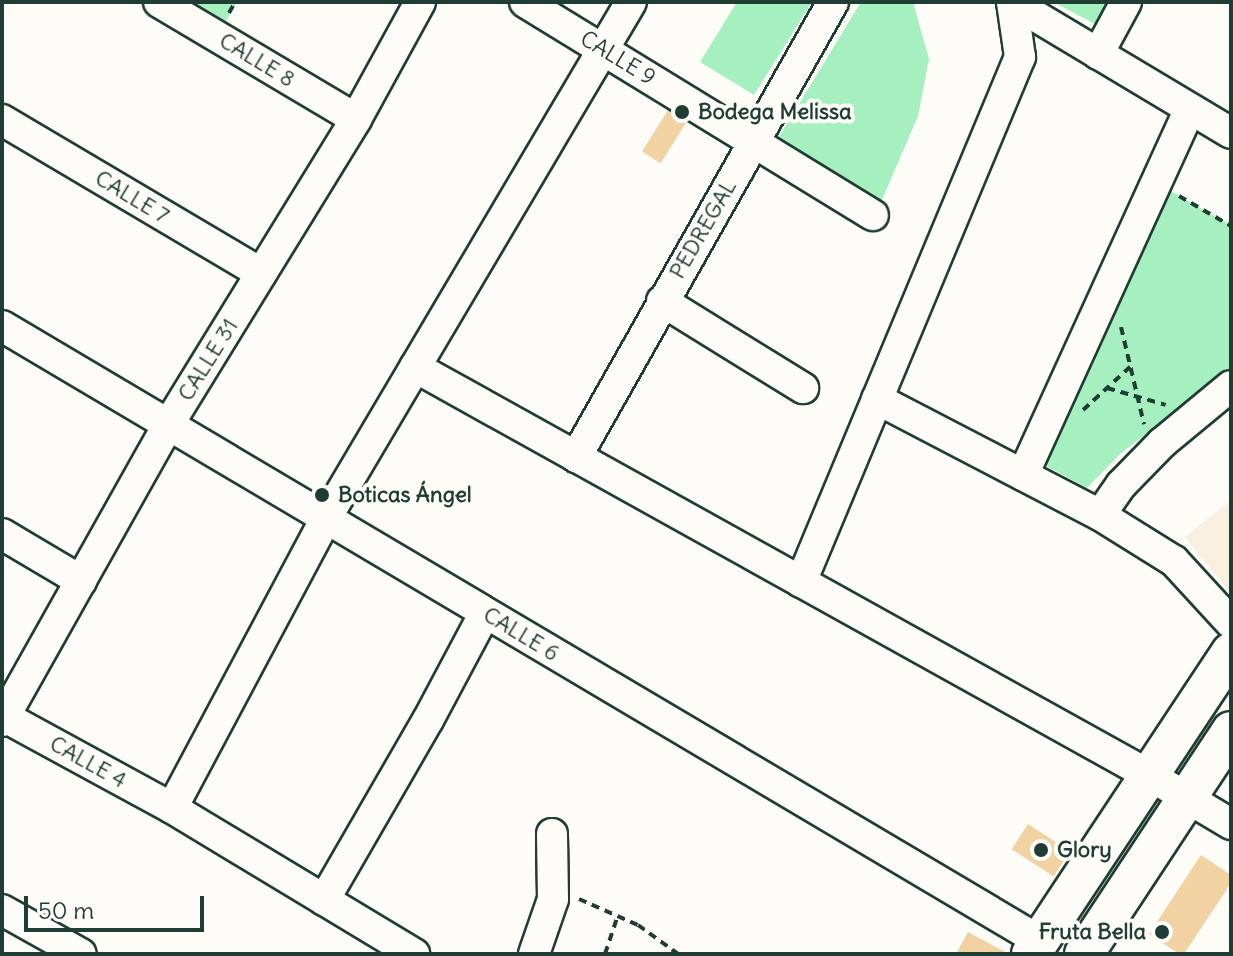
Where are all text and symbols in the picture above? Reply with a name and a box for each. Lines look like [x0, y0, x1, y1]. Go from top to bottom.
street label: CALLE 9 [575, 25, 661, 91]
street label: CALLE 8 [214, 27, 300, 93]
place label: Bodega Melissa [698, 99, 852, 125]
marker: Bodega Melissa [673, 103, 691, 121]
street label: CALLE 7 [90, 165, 174, 229]
street label: PEDREGAL [664, 175, 742, 283]
street label: CALLE 31 [173, 314, 243, 406]
place label: Boticas Ángel [338, 482, 472, 508]
marker: Boticas Ángel [313, 486, 331, 504]
street label: CALLE 6 [478, 601, 564, 667]
street label: CALLE 4 [45, 730, 131, 794]
place label: Glory [1057, 837, 1112, 863]
marker: Glory [1032, 841, 1050, 859]
scale bar [28, 880, 208, 930]
text: 50 m [38, 895, 94, 925]
place label: Fruta Bella [1039, 919, 1146, 945]
marker: Fruta Bella [1153, 923, 1171, 941]

